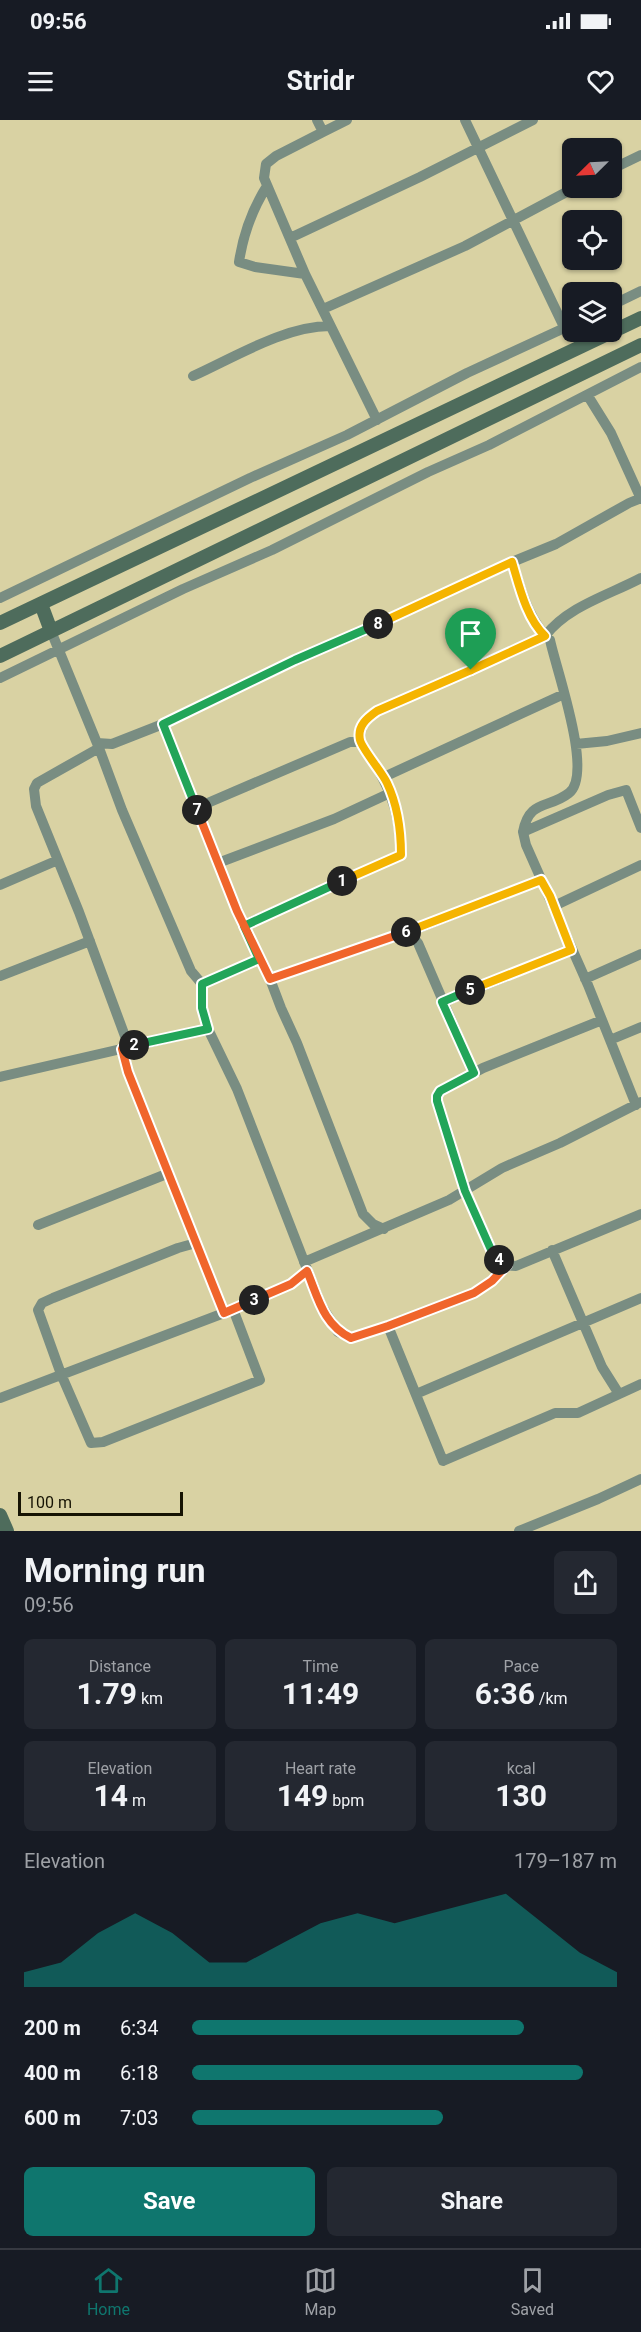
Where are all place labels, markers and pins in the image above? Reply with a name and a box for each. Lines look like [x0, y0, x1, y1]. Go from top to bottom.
pin [445, 608, 496, 670]
pin: 8 [363, 609, 393, 639]
pin: 7 [182, 795, 212, 825]
pin: 1 [327, 866, 357, 896]
pin: 6 [391, 917, 421, 947]
pin: 5 [455, 975, 485, 1005]
pin: 2 [119, 1030, 149, 1060]
pin: 4 [484, 1245, 514, 1275]
pin: 3 [239, 1285, 269, 1315]

